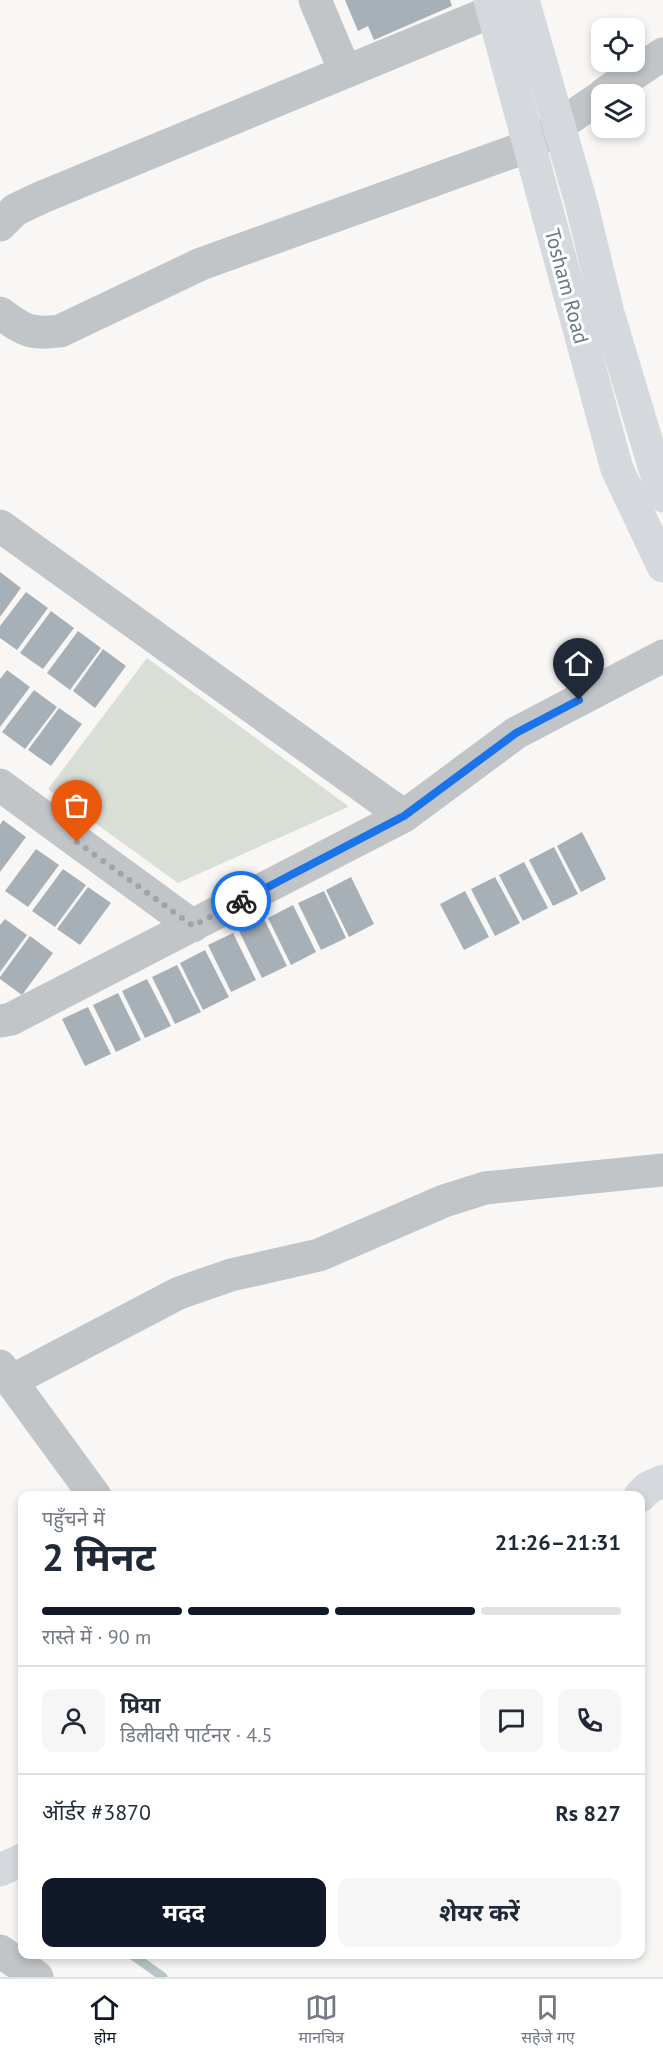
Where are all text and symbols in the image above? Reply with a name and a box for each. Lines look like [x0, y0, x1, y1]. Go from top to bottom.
map controls [591, 18, 645, 138]
button: locate [591, 18, 645, 72]
button: layers [591, 84, 645, 138]
street label: Tosham Road [539, 225, 595, 347]
pin [553, 638, 604, 700]
icon: home [562, 647, 595, 680]
pin [51, 780, 102, 842]
icon: bag [60, 789, 93, 822]
courier [211, 871, 271, 931]
icon: bike [225, 885, 258, 918]
text: पहुँचने में [42, 1506, 105, 1532]
text: 21:26–21:31 [495, 1528, 621, 1556]
text: 2 मिनट [42, 1531, 156, 1582]
text: रास्ते में · 90 m [42, 1624, 151, 1650]
button: person [42, 1689, 105, 1752]
button: chat [480, 1689, 543, 1752]
button: phone [558, 1689, 621, 1752]
text: प्रिया [120, 1691, 160, 1719]
text: डिलीवरी पार्टनर · 4.5 [120, 1722, 272, 1748]
text: ऑर्डर #3870 [42, 1798, 151, 1826]
text: Rs 827 [555, 1799, 621, 1827]
button: मदद [42, 1878, 326, 1947]
button: शेयर करें [338, 1878, 621, 1947]
tab: होम [88, 1991, 121, 2050]
tab: मानचित्र [298, 1991, 344, 2050]
tab: सहेजे गए [521, 1991, 575, 2050]

